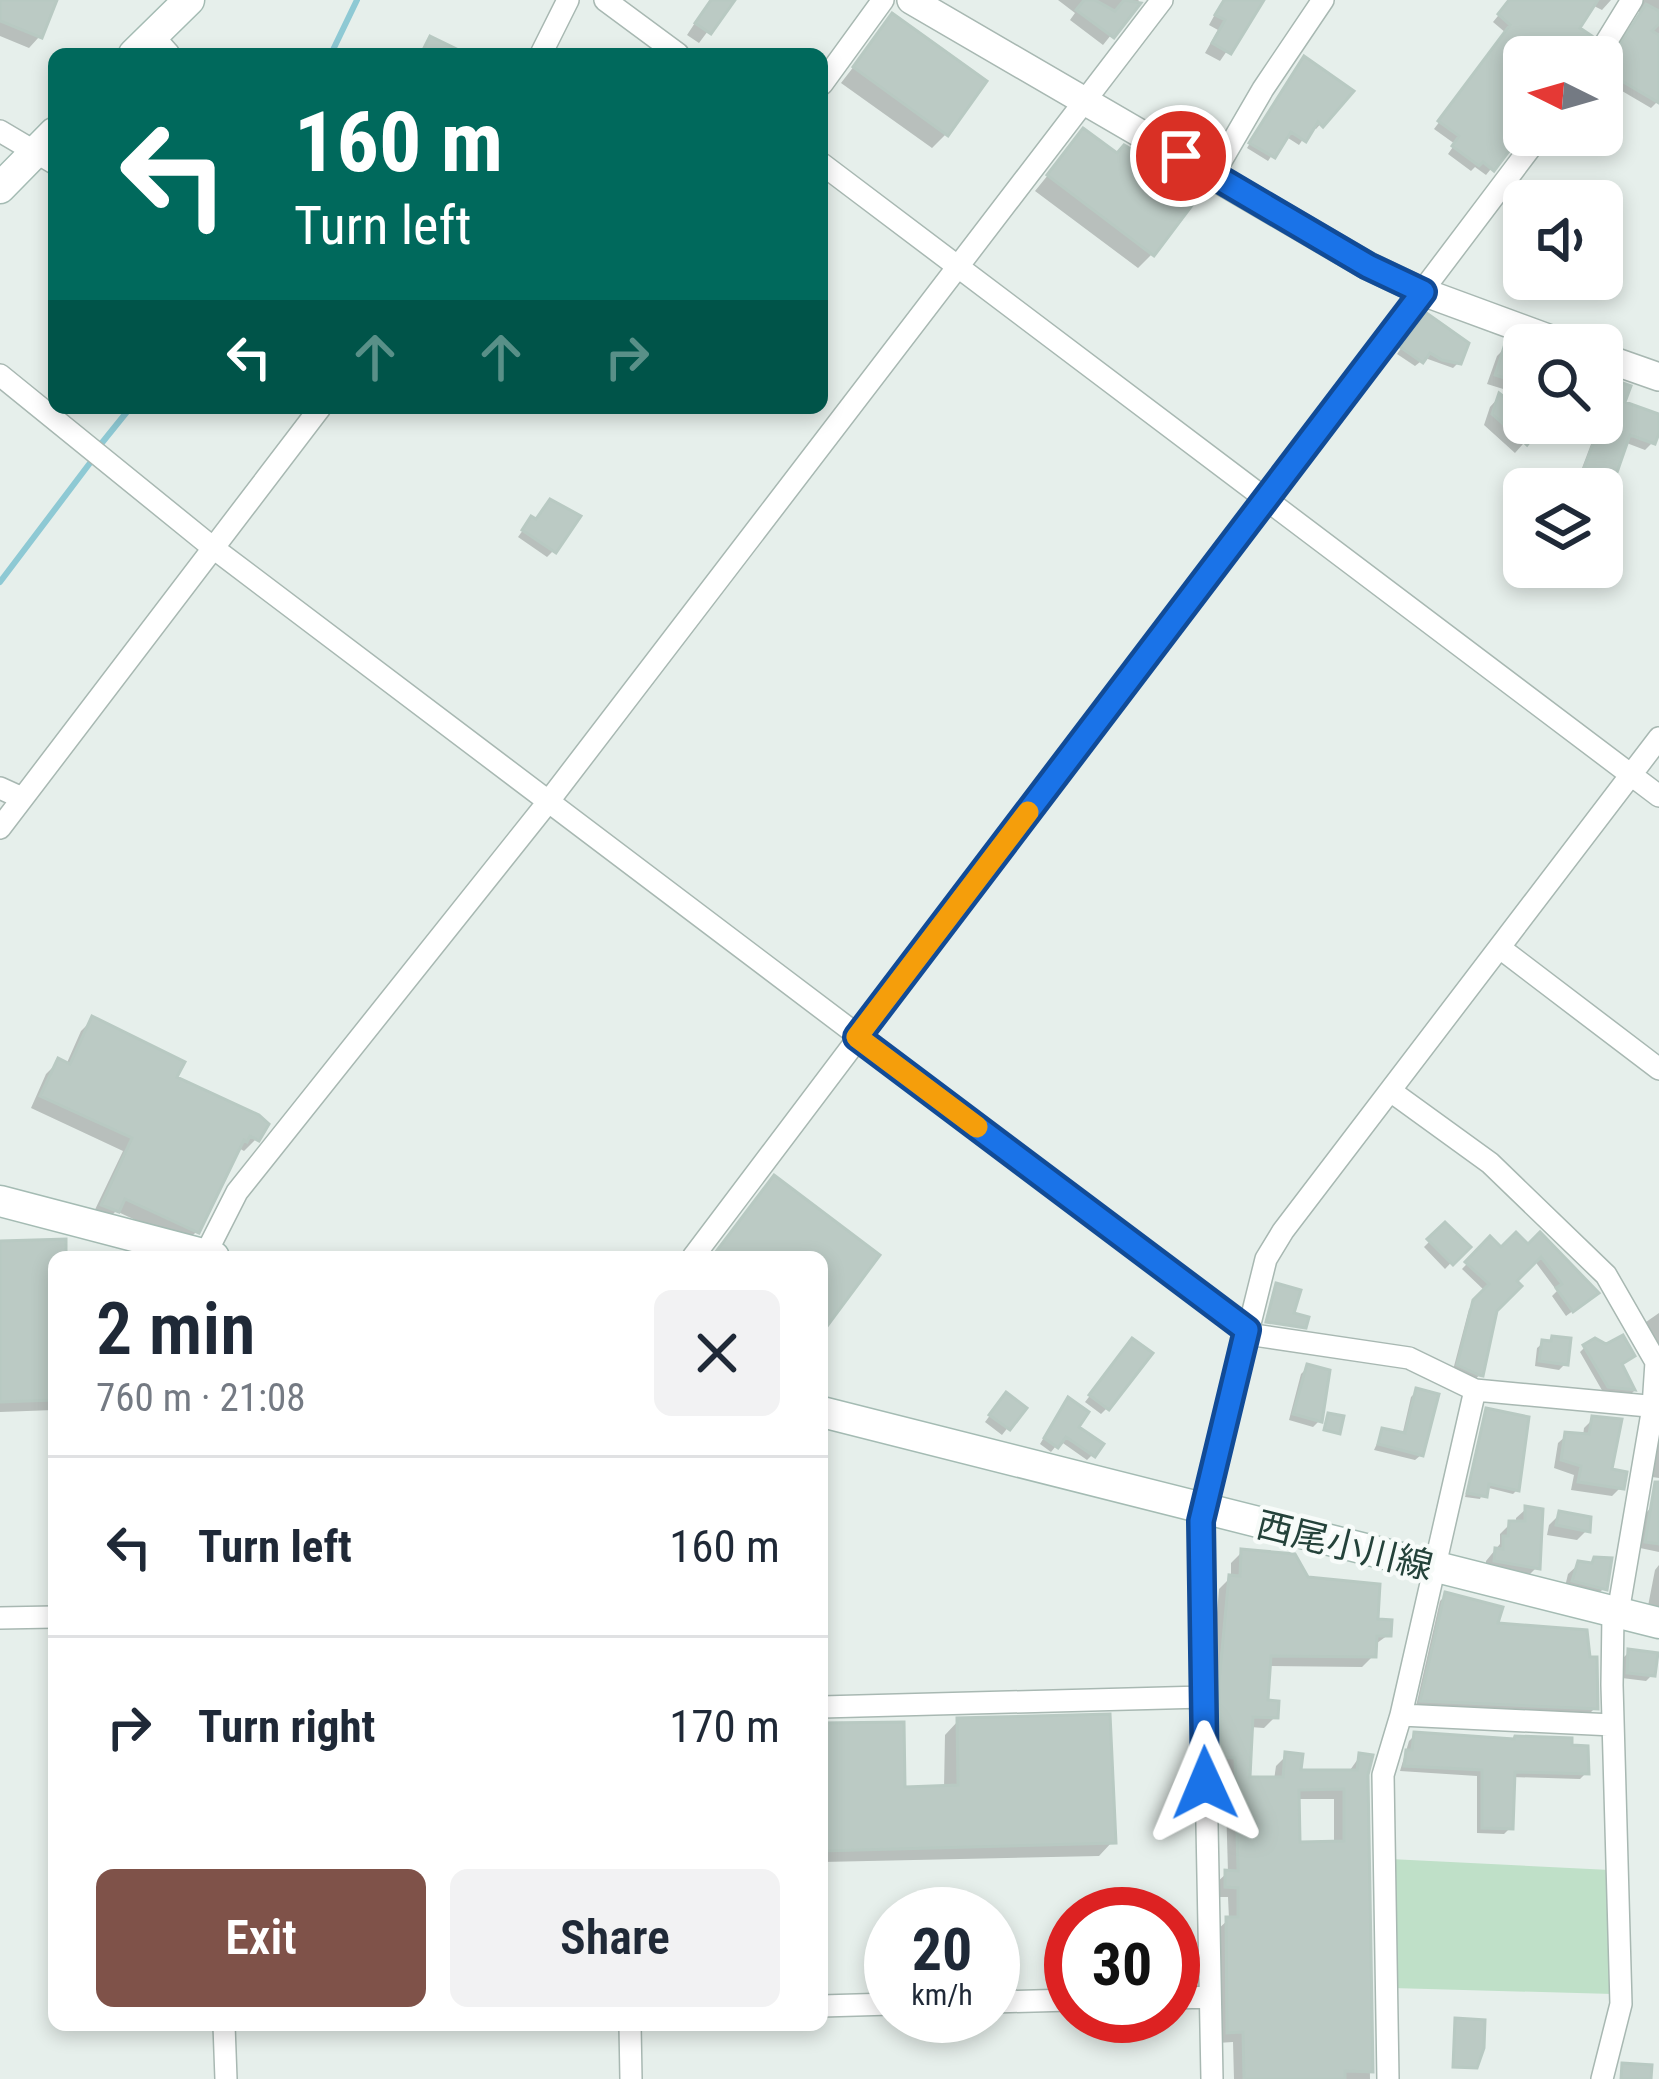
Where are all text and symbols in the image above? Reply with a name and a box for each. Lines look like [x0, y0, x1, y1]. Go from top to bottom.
north arrow [1503, 36, 1623, 156]
map controls [1503, 36, 1623, 588]
text: 160 m [294, 93, 503, 192]
icon: left [96, 96, 252, 252]
pin [1130, 105, 1232, 207]
icon: arrive [1148, 123, 1214, 189]
button: sound [1503, 180, 1623, 300]
text: Turn left [294, 194, 471, 257]
icon: left [216, 324, 282, 390]
icon: ahead [342, 324, 408, 390]
icon: ahead [468, 324, 534, 390]
icon: right [594, 324, 660, 390]
button: search [1503, 324, 1623, 444]
button: layers [1503, 468, 1623, 588]
text: 2 min [96, 1287, 255, 1372]
button: close [654, 1290, 780, 1416]
text: 760 m · 21:08 [96, 1375, 306, 1421]
street label: 西尾小川線 [1252, 1504, 1437, 1588]
icon: left [96, 1514, 162, 1580]
text: Turn left [198, 1520, 352, 1573]
text: 160 m [669, 1520, 780, 1573]
icon: right [96, 1694, 162, 1760]
text: Turn right [198, 1700, 375, 1753]
text: 170 m [669, 1700, 780, 1753]
position arrow [1142, 1720, 1268, 1846]
button: Exit [96, 1869, 426, 2007]
button: Share [450, 1869, 780, 2007]
speed limit sign: 30 [1044, 1887, 1200, 2043]
text: 20 [912, 1914, 972, 1985]
text: km/h [911, 1977, 973, 2012]

